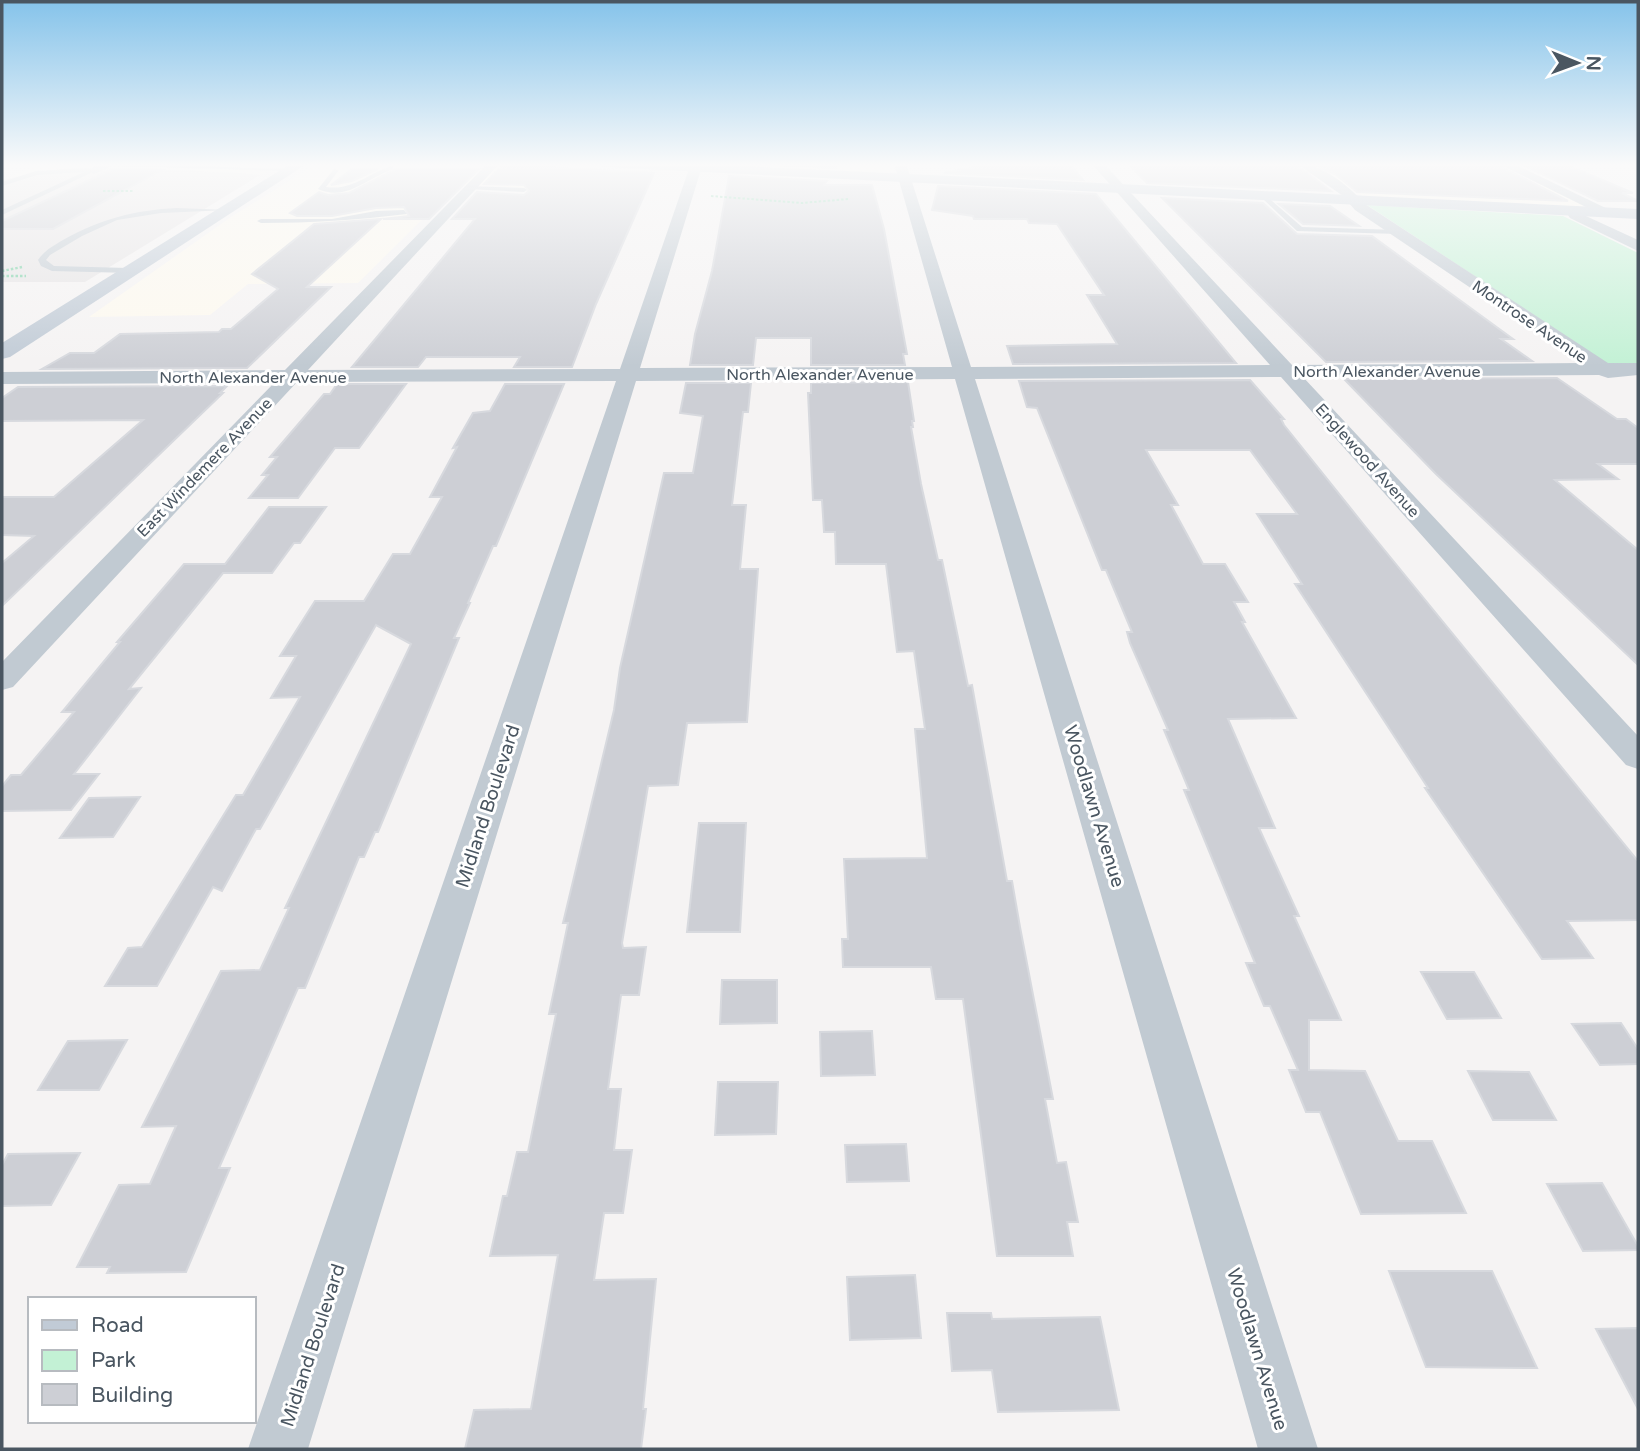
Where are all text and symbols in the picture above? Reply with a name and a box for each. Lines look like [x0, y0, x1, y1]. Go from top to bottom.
north arrow [1542, 28, 1612, 98]
text: N [1582, 55, 1604, 71]
street label: Montrose Avenue [1468, 276, 1591, 368]
street label: North Alexander Avenue [1293, 362, 1481, 382]
street label: North Alexander Avenue [726, 365, 914, 385]
street label: North Alexander Avenue [159, 368, 347, 388]
street label: East Windemere Avenue [133, 394, 277, 542]
street label: Englewood Avenue [1311, 400, 1424, 522]
street label: Midland Boulevard [451, 722, 525, 891]
street label: Woodlawn Avenue [1059, 723, 1129, 890]
street label: Midland Boulevard [276, 1261, 350, 1430]
street label: Woodlawn Avenue [1222, 1266, 1292, 1433]
legend [28, 1297, 256, 1423]
text: Road [91, 1313, 144, 1338]
text: Park [91, 1348, 136, 1373]
text: Building [91, 1383, 173, 1408]

